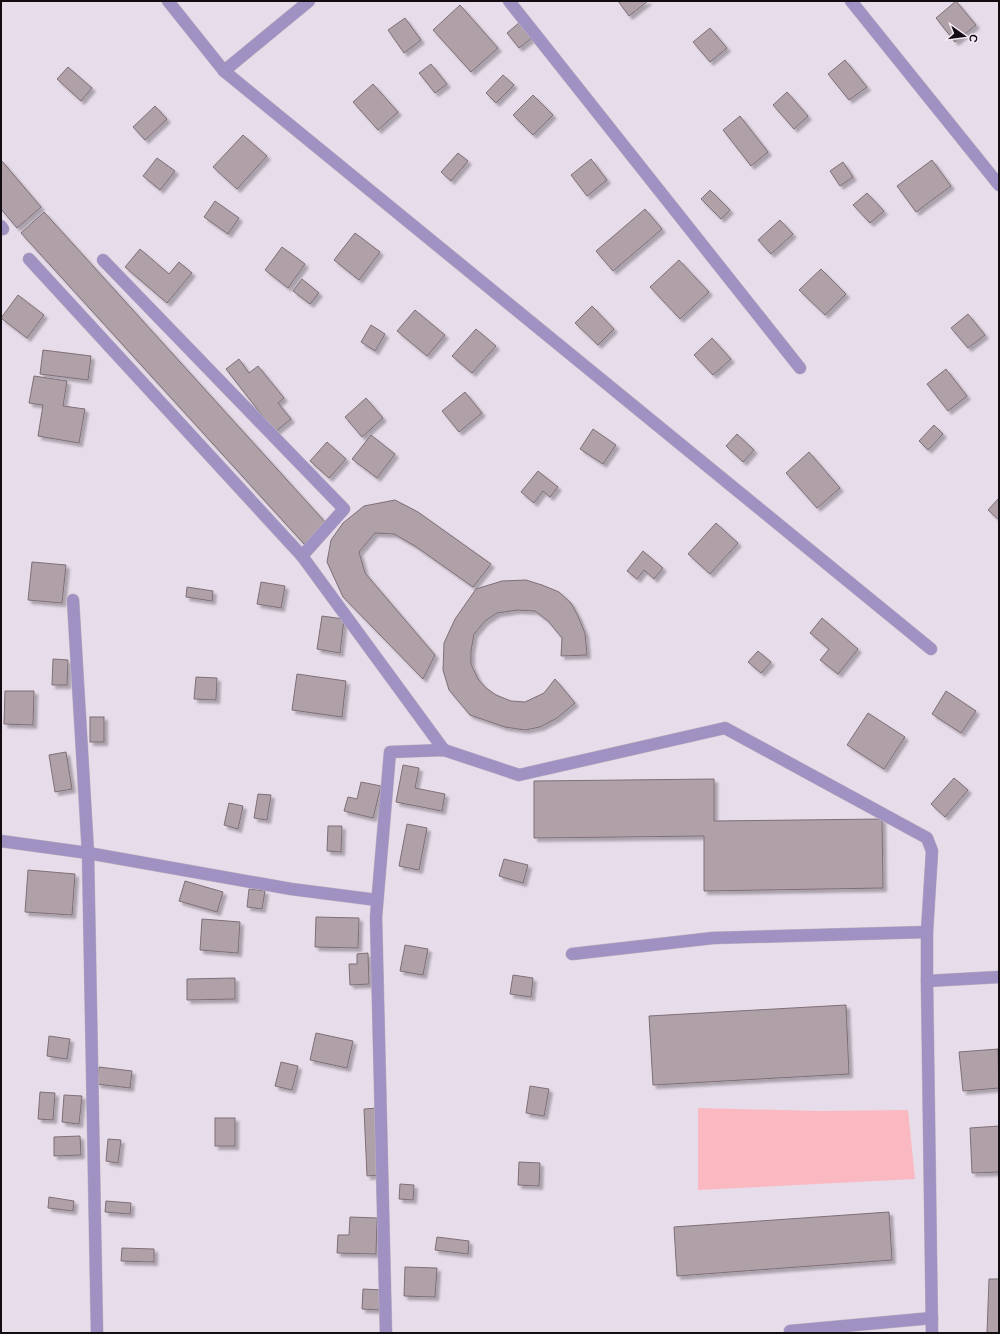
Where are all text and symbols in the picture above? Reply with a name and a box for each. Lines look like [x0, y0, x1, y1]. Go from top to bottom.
north arrow [944, 16, 984, 56]
text: С [966, 33, 981, 44]

